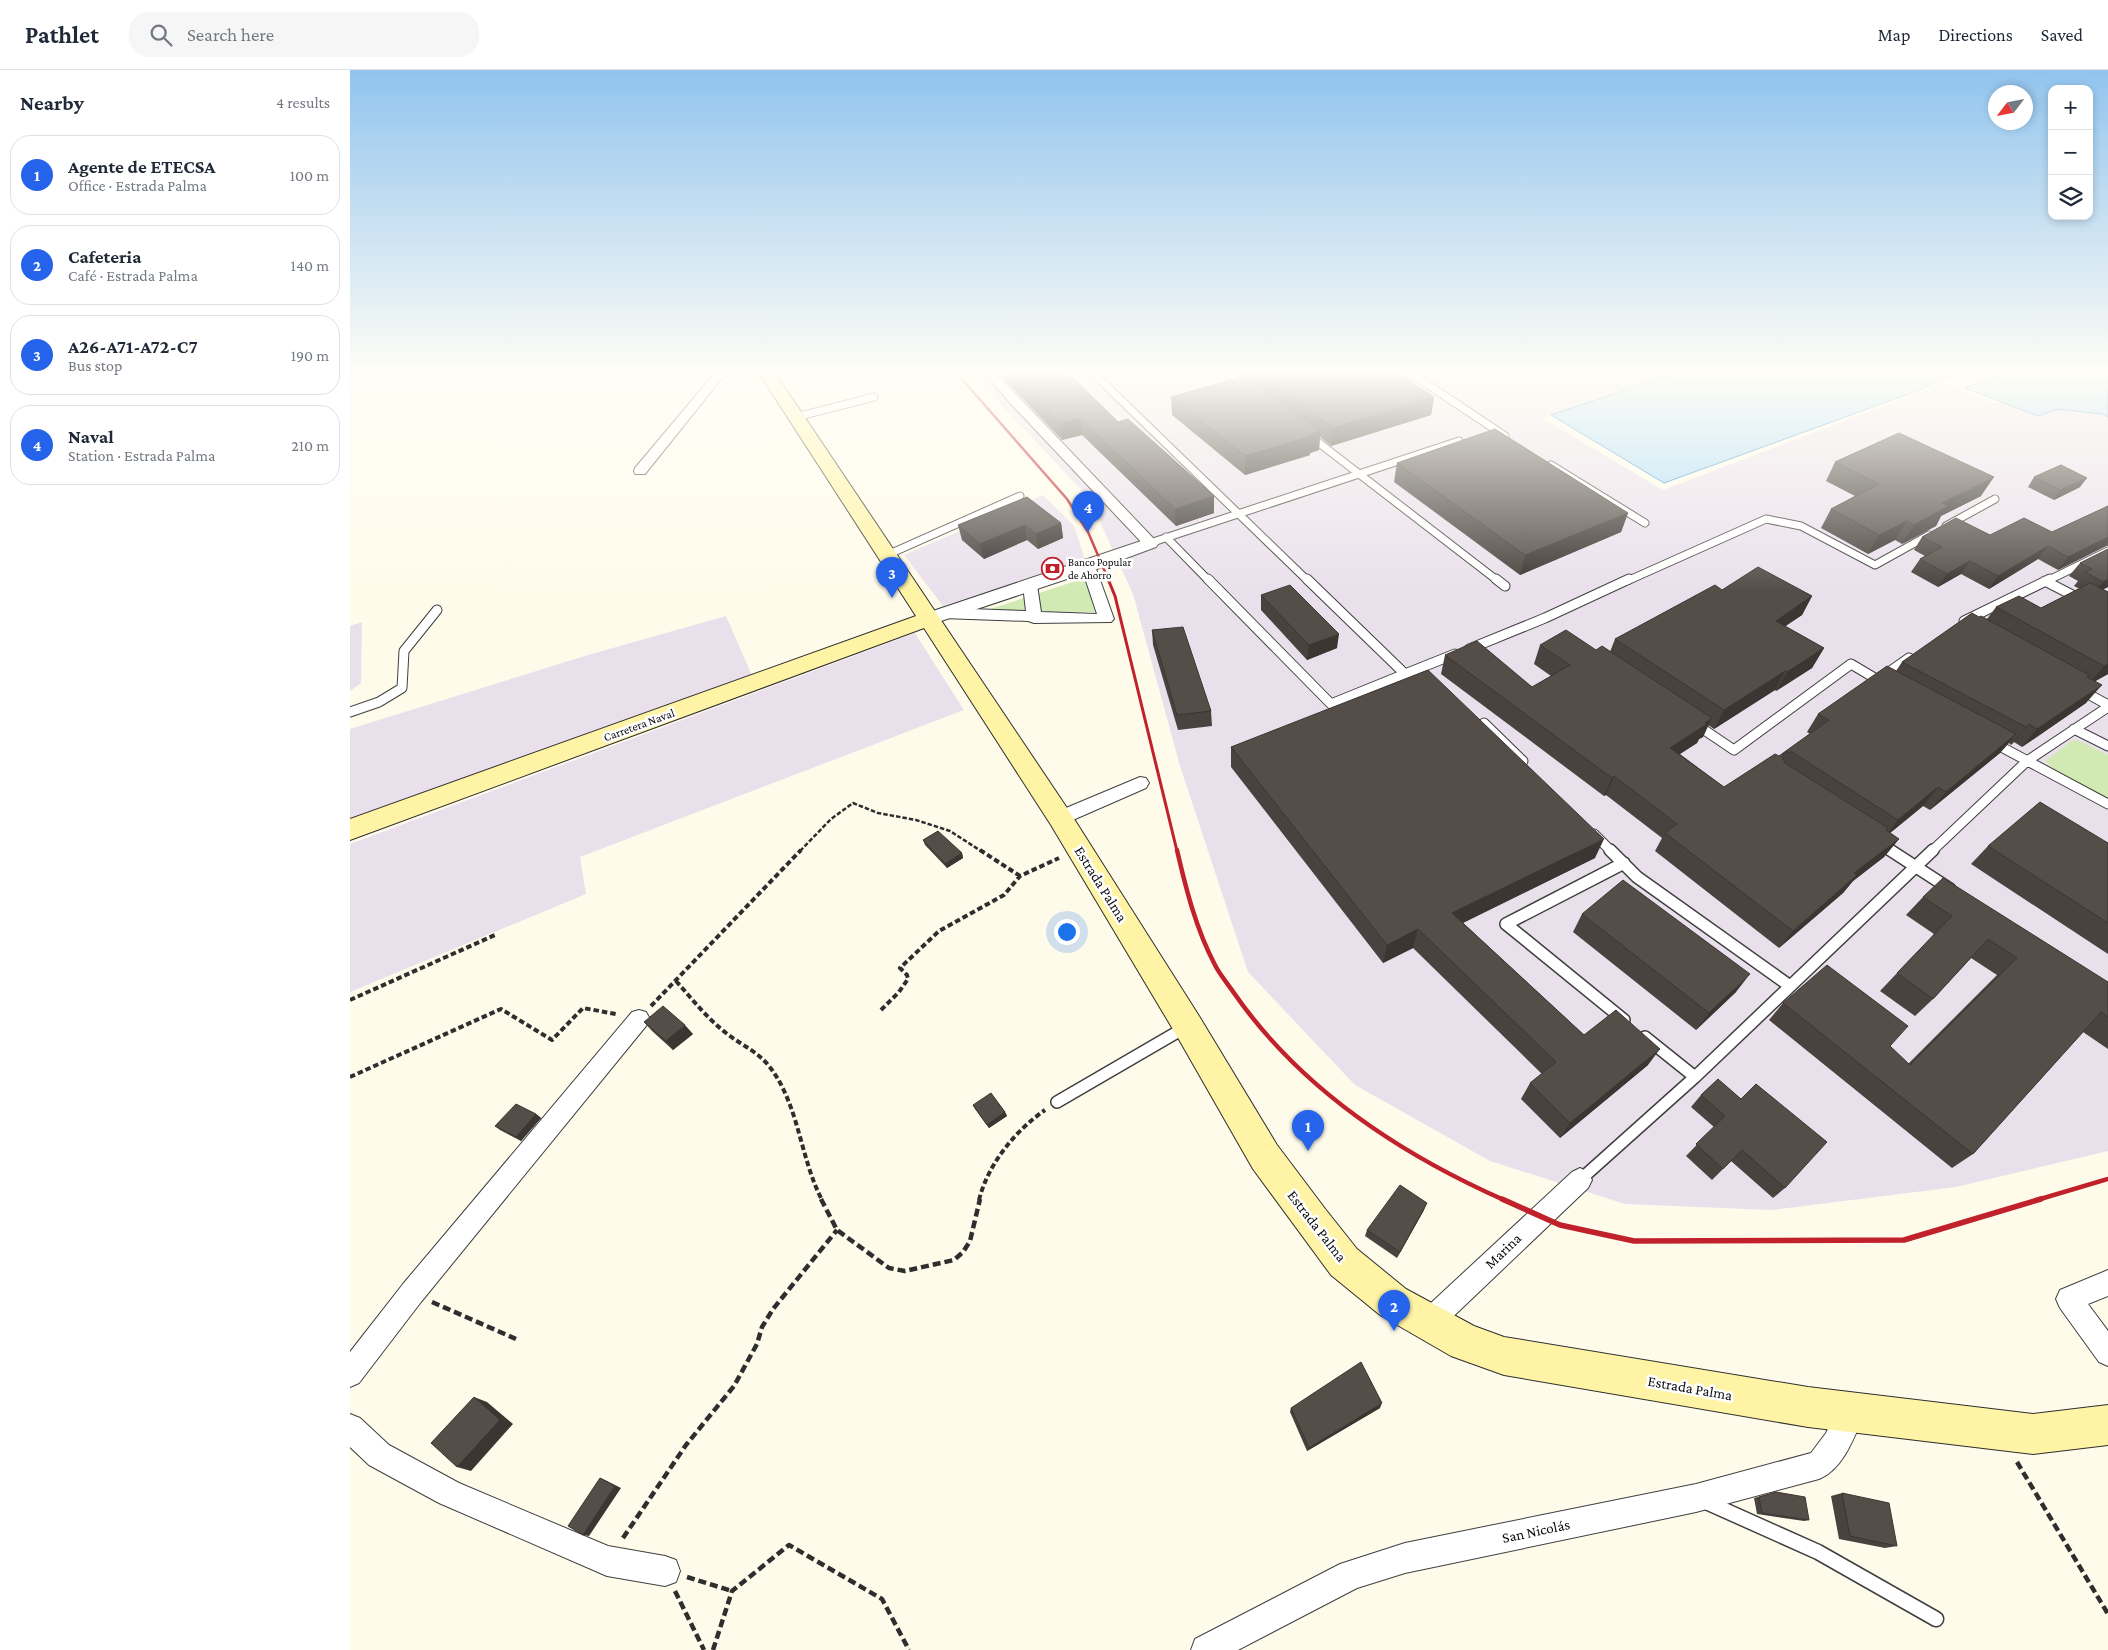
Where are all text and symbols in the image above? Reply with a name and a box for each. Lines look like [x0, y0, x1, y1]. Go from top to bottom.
search box [129, 12, 479, 57]
text: Pathlet [25, 21, 99, 48]
icon: search [147, 21, 175, 49]
text: Search here [187, 24, 274, 45]
text: Map [1878, 25, 1910, 45]
text: Directions [1938, 25, 2013, 45]
text: Saved [2041, 25, 2083, 45]
north arrow [1988, 85, 2033, 130]
map controls [2048, 85, 2093, 220]
button: + [2048, 85, 2093, 130]
text: Nearby [20, 91, 84, 115]
text: 4 results [276, 94, 330, 111]
button: − [2048, 130, 2093, 175]
text: Agente de ETECSA [68, 156, 216, 177]
text: 1 [34, 167, 40, 184]
text: 100 m [290, 167, 329, 184]
button: layers [2048, 175, 2093, 220]
text: Office · Estrada Palma [68, 177, 207, 194]
text: Cafeteria [68, 246, 141, 267]
text: 2 [33, 257, 41, 274]
text: 140 m [291, 257, 329, 274]
text: Café · Estrada Palma [68, 267, 198, 284]
text: A26-A71-A72-C7 [68, 336, 198, 357]
text: 3 [33, 347, 41, 364]
text: 190 m [291, 347, 329, 364]
text: Bus stop [68, 357, 122, 374]
text: Naval [68, 426, 114, 447]
text: 4 [33, 437, 41, 454]
text: 210 m [291, 437, 329, 454]
text: Station · Estrada Palma [68, 447, 216, 464]
pin: 4 [1072, 491, 1104, 532]
bank icon: Banco Popular de Ahorro [1040, 556, 1064, 580]
place label: Banco Popular de Ahorro [1068, 556, 1131, 581]
pin: 3 [876, 557, 908, 598]
street label: Carretera Naval [602, 706, 676, 744]
street label: Estrada Palma [1071, 843, 1131, 925]
your location [1054, 919, 1080, 945]
pin: 1 [1292, 1110, 1324, 1151]
street label: Estrada Palma [1284, 1187, 1350, 1265]
street label: Marina [1482, 1230, 1524, 1272]
pin: 2 [1378, 1290, 1410, 1331]
street label: Estrada Palma [1646, 1373, 1734, 1403]
street label: San Nicolás [1501, 1516, 1572, 1546]

